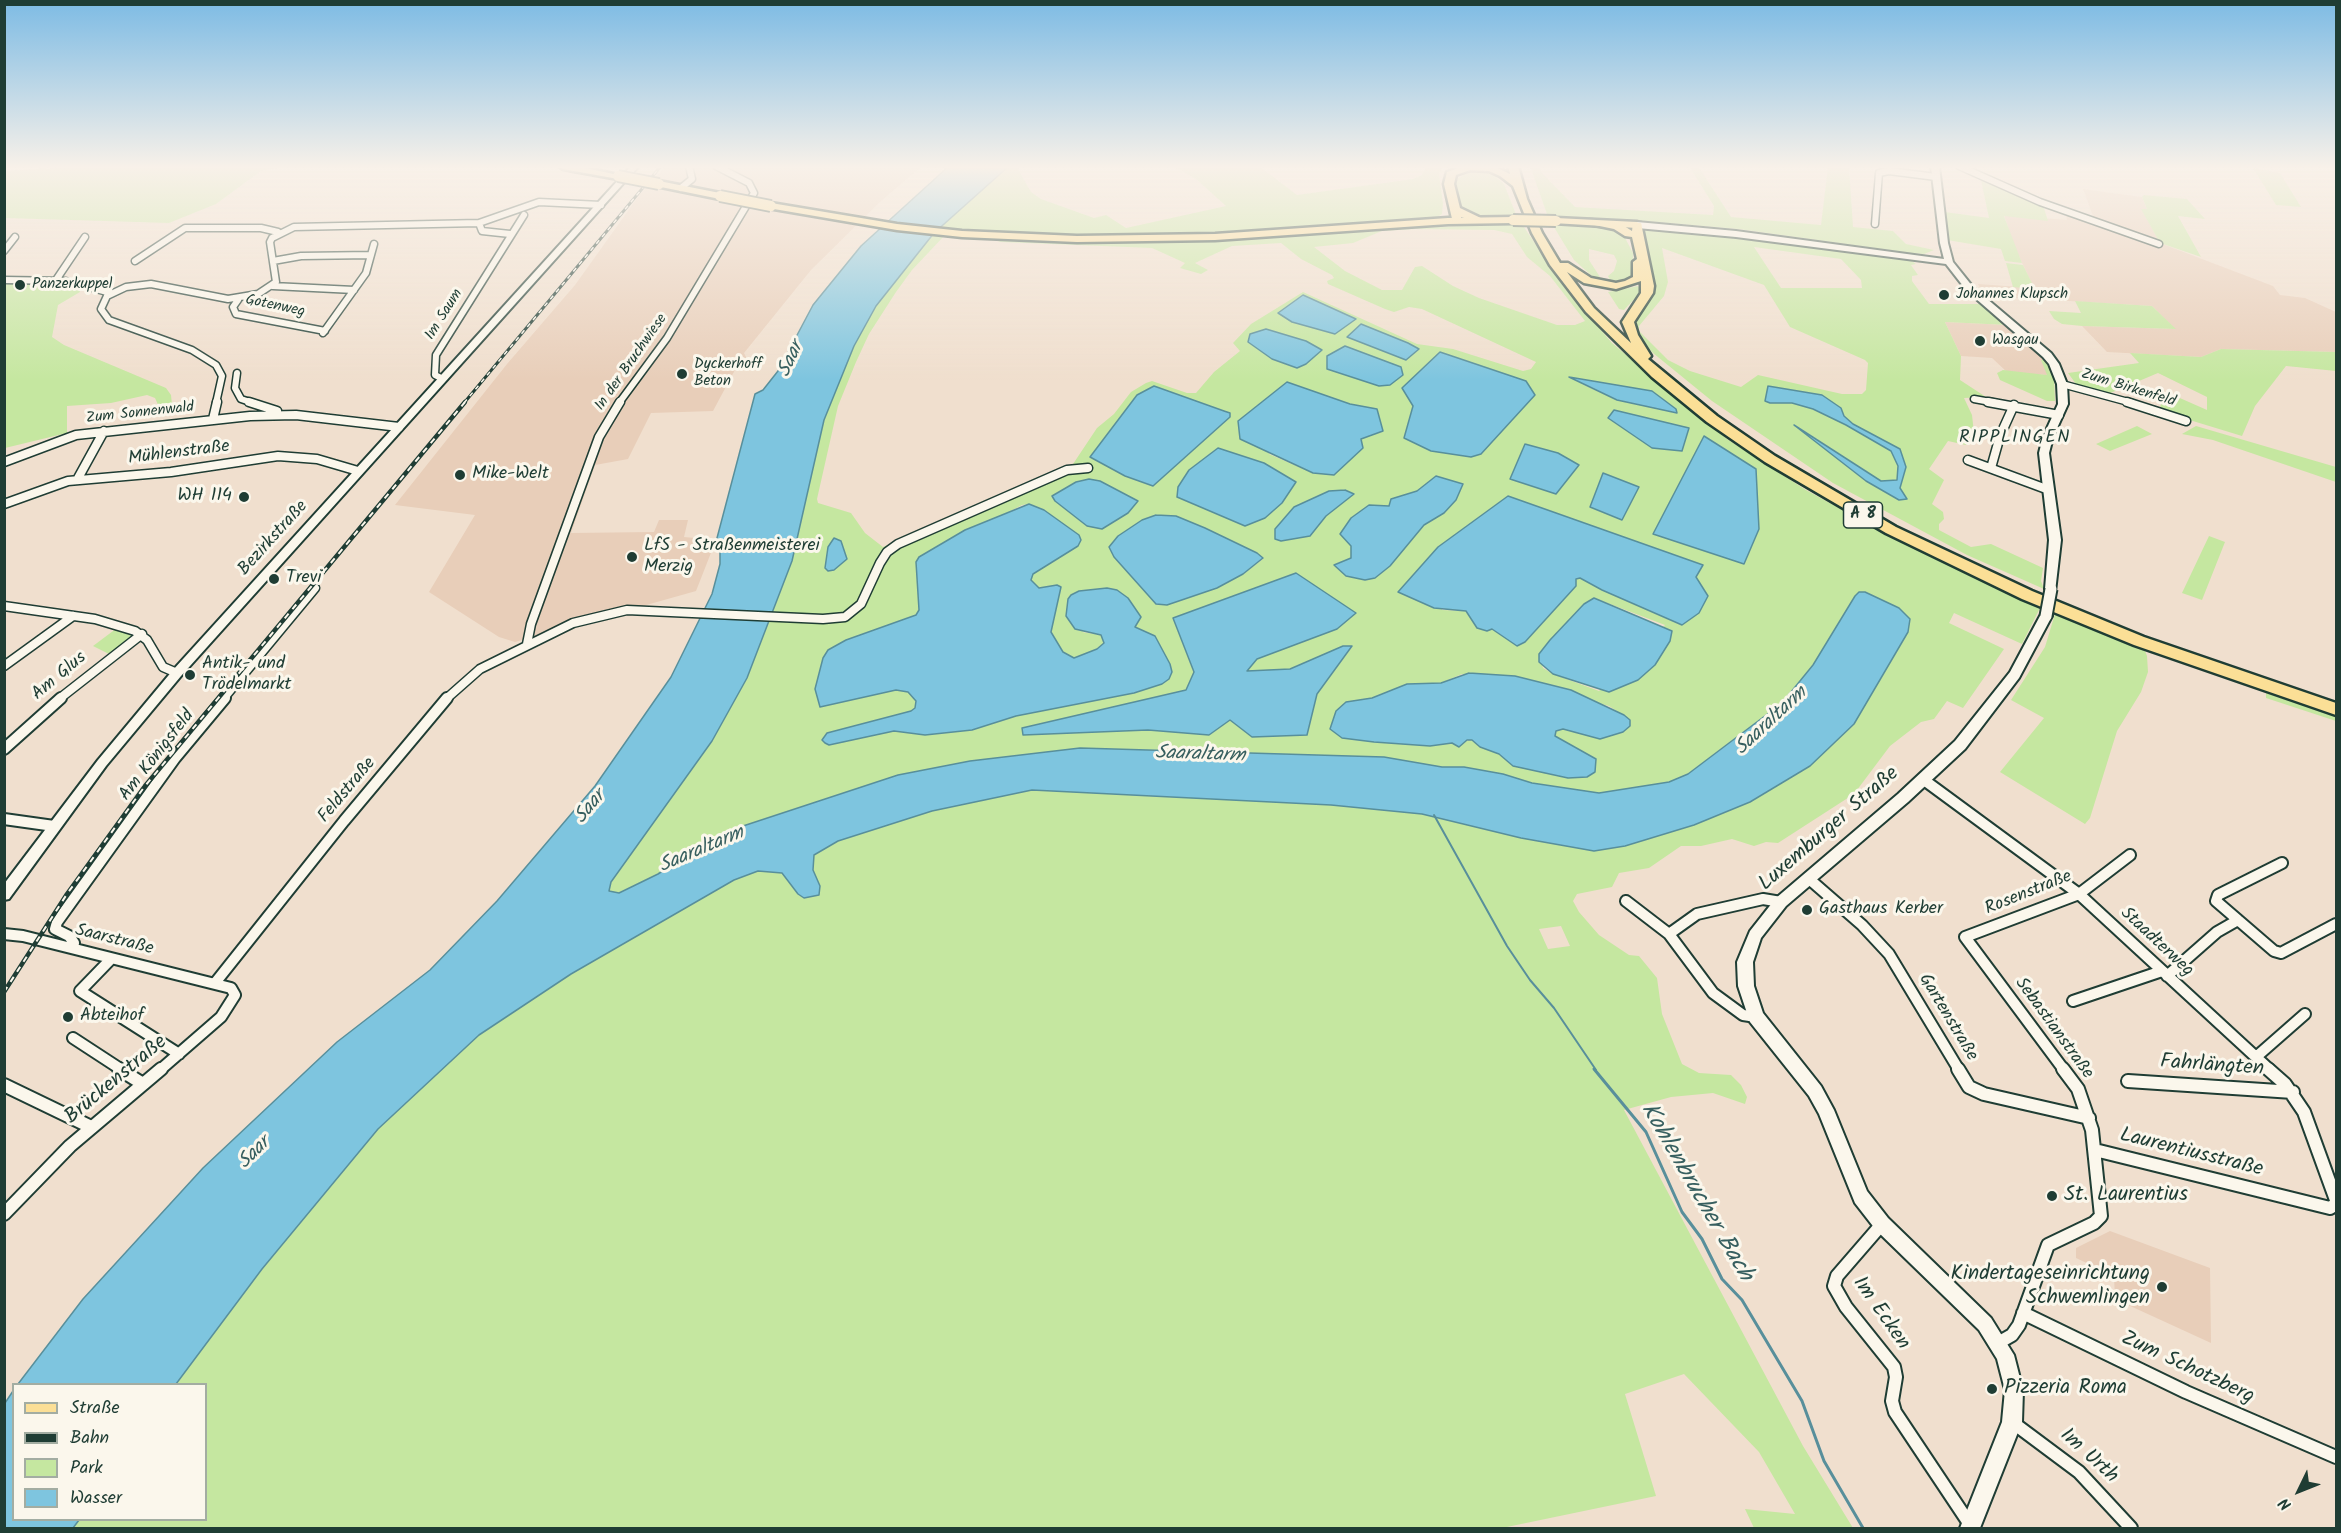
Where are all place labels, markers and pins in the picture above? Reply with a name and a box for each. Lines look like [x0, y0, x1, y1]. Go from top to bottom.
place label: Panzerkuppel [32, 276, 113, 294]
marker: Panzerkuppel [13, 278, 27, 292]
place label: Johannes Klupsch [1956, 286, 2068, 304]
marker: Johannes Klupsch [1937, 288, 1951, 302]
place label: Wasgau [1992, 332, 2039, 350]
marker: Wasgau [1973, 334, 1987, 348]
place label: Dyckerhoff Beton [694, 356, 762, 391]
marker: Dyckerhoff Beton [675, 367, 689, 381]
place label: Mike-Welt [472, 464, 549, 486]
marker: Mike-Welt [453, 468, 467, 482]
place label: WH 114 [177, 486, 232, 508]
marker: WH 114 [237, 490, 251, 504]
place label: LfS - Straßenmeisterei Merzig [644, 536, 820, 578]
marker: LfS - Straßenmeisterei Merzig [625, 550, 639, 564]
place label: Trevi [286, 568, 322, 590]
marker: Trevi [267, 572, 281, 586]
place label: Antik- und Trödelmarkt [202, 654, 291, 696]
marker: Antik- und Trödelmarkt [183, 668, 197, 682]
place label: Gasthaus Kerber [1819, 899, 1943, 921]
marker: Gasthaus Kerber [1800, 903, 1814, 917]
place label: Abteihof [80, 1006, 144, 1028]
marker: Abteihof [61, 1010, 75, 1024]
place label: St. Laurentius [2064, 1183, 2188, 1209]
marker: St. Laurentius [2045, 1189, 2059, 1203]
place label: Kindertageseinrichtung Schwemlingen [1951, 1262, 2150, 1312]
marker: Kindertageseinrichtung Schwemlingen [2155, 1280, 2169, 1294]
place label: Pizzeria Roma [2004, 1376, 2127, 1402]
marker: Pizzeria Roma [1985, 1382, 1999, 1396]

